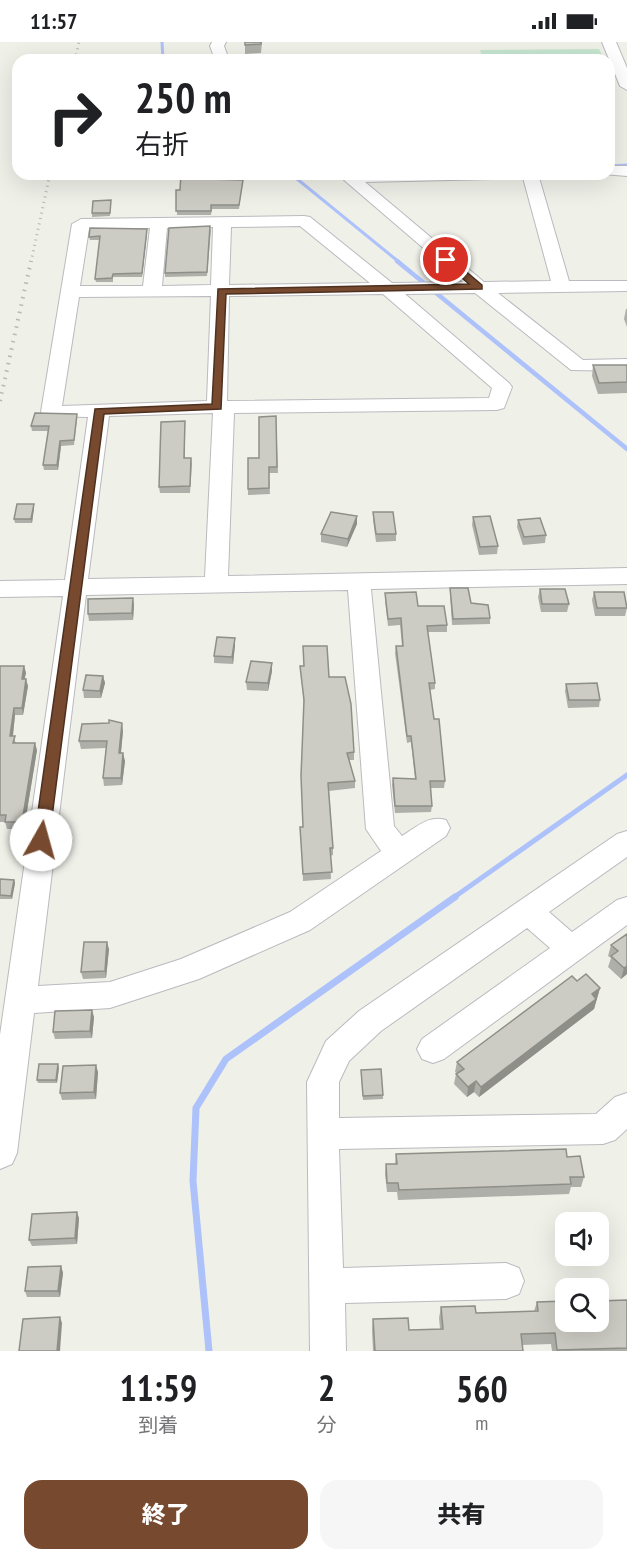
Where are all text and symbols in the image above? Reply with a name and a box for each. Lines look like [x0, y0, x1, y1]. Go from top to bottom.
text: 11:57 [30, 7, 78, 35]
text: 250 m [135, 70, 232, 125]
icon: right [36, 78, 114, 156]
text: 右折 [135, 127, 189, 161]
pin [420, 234, 471, 285]
icon: arrive [429, 243, 462, 276]
position arrow [9, 808, 73, 872]
map controls [555, 1212, 609, 1332]
button: sound [555, 1212, 609, 1266]
button: search [555, 1278, 609, 1332]
text: 11:59 [119, 1364, 197, 1411]
text: 2 [318, 1364, 335, 1411]
text: 560 [456, 1365, 508, 1412]
text: m [475, 1410, 488, 1436]
text: 到着 [138, 1412, 178, 1438]
text: 分 [317, 1412, 337, 1438]
button: 終了 [24, 1480, 308, 1549]
button: 共有 [320, 1480, 603, 1549]

